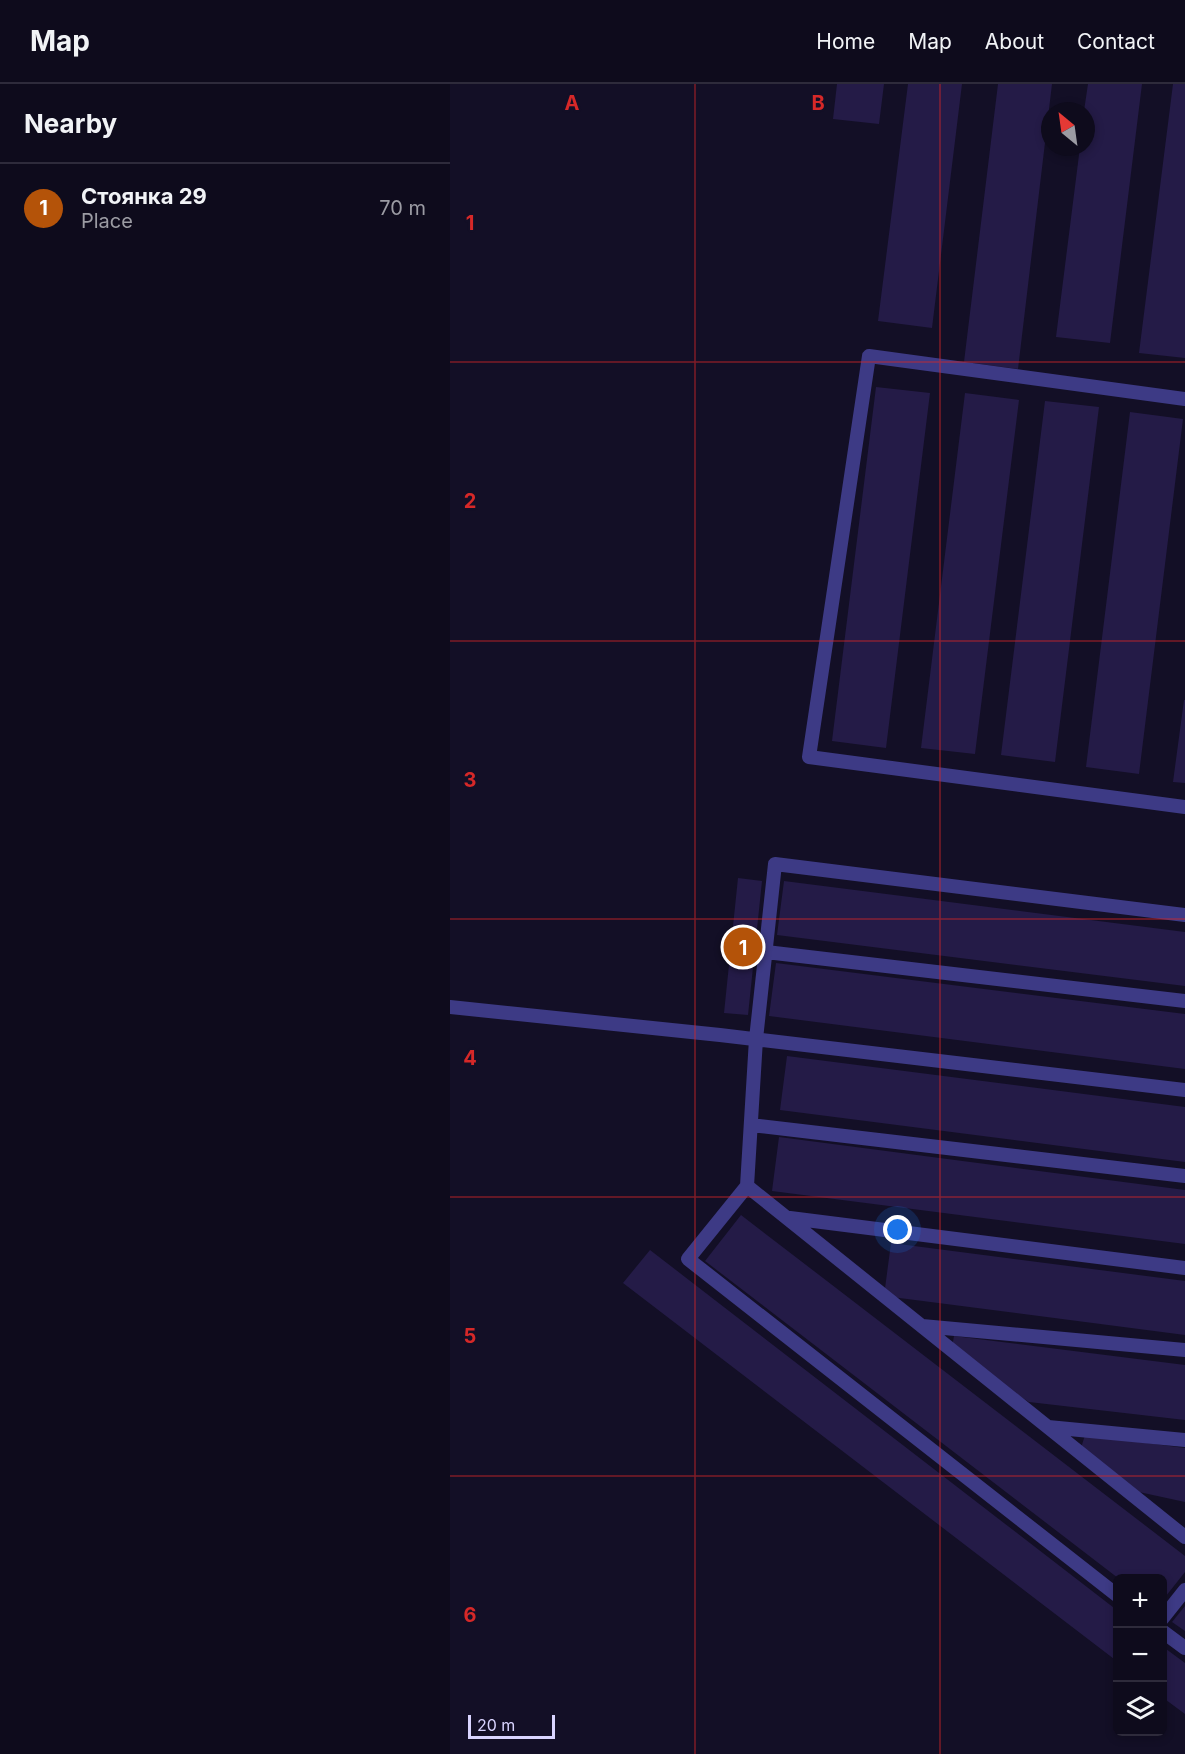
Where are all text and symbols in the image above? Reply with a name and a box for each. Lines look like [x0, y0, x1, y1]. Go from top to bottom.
text: Map [30, 24, 90, 58]
text: Home [816, 29, 875, 54]
text: Map [908, 29, 952, 54]
text: About [985, 29, 1044, 54]
text: Contact [1077, 29, 1155, 54]
text: A [565, 91, 580, 115]
text: B [811, 91, 825, 115]
north arrow [1041, 102, 1095, 156]
text: Nearby [24, 108, 117, 139]
text: Стоянка 29 [81, 183, 207, 209]
text: 1 [39, 196, 48, 220]
text: 70 m [379, 196, 426, 220]
text: Place [81, 209, 133, 233]
text: 1 [466, 211, 474, 235]
text: 2 [464, 489, 476, 513]
text: 3 [464, 768, 476, 792]
pin: 1 [724, 924, 762, 970]
text: 4 [463, 1046, 477, 1070]
your location [883, 1215, 912, 1244]
text: 5 [464, 1324, 476, 1348]
map controls [1113, 1574, 1167, 1736]
button: + [1113, 1574, 1167, 1628]
text: 6 [464, 1603, 477, 1627]
button: − [1113, 1628, 1167, 1682]
button: layers [1113, 1682, 1167, 1736]
scale bar [468, 1712, 555, 1740]
text: 20 m [477, 1715, 515, 1735]

